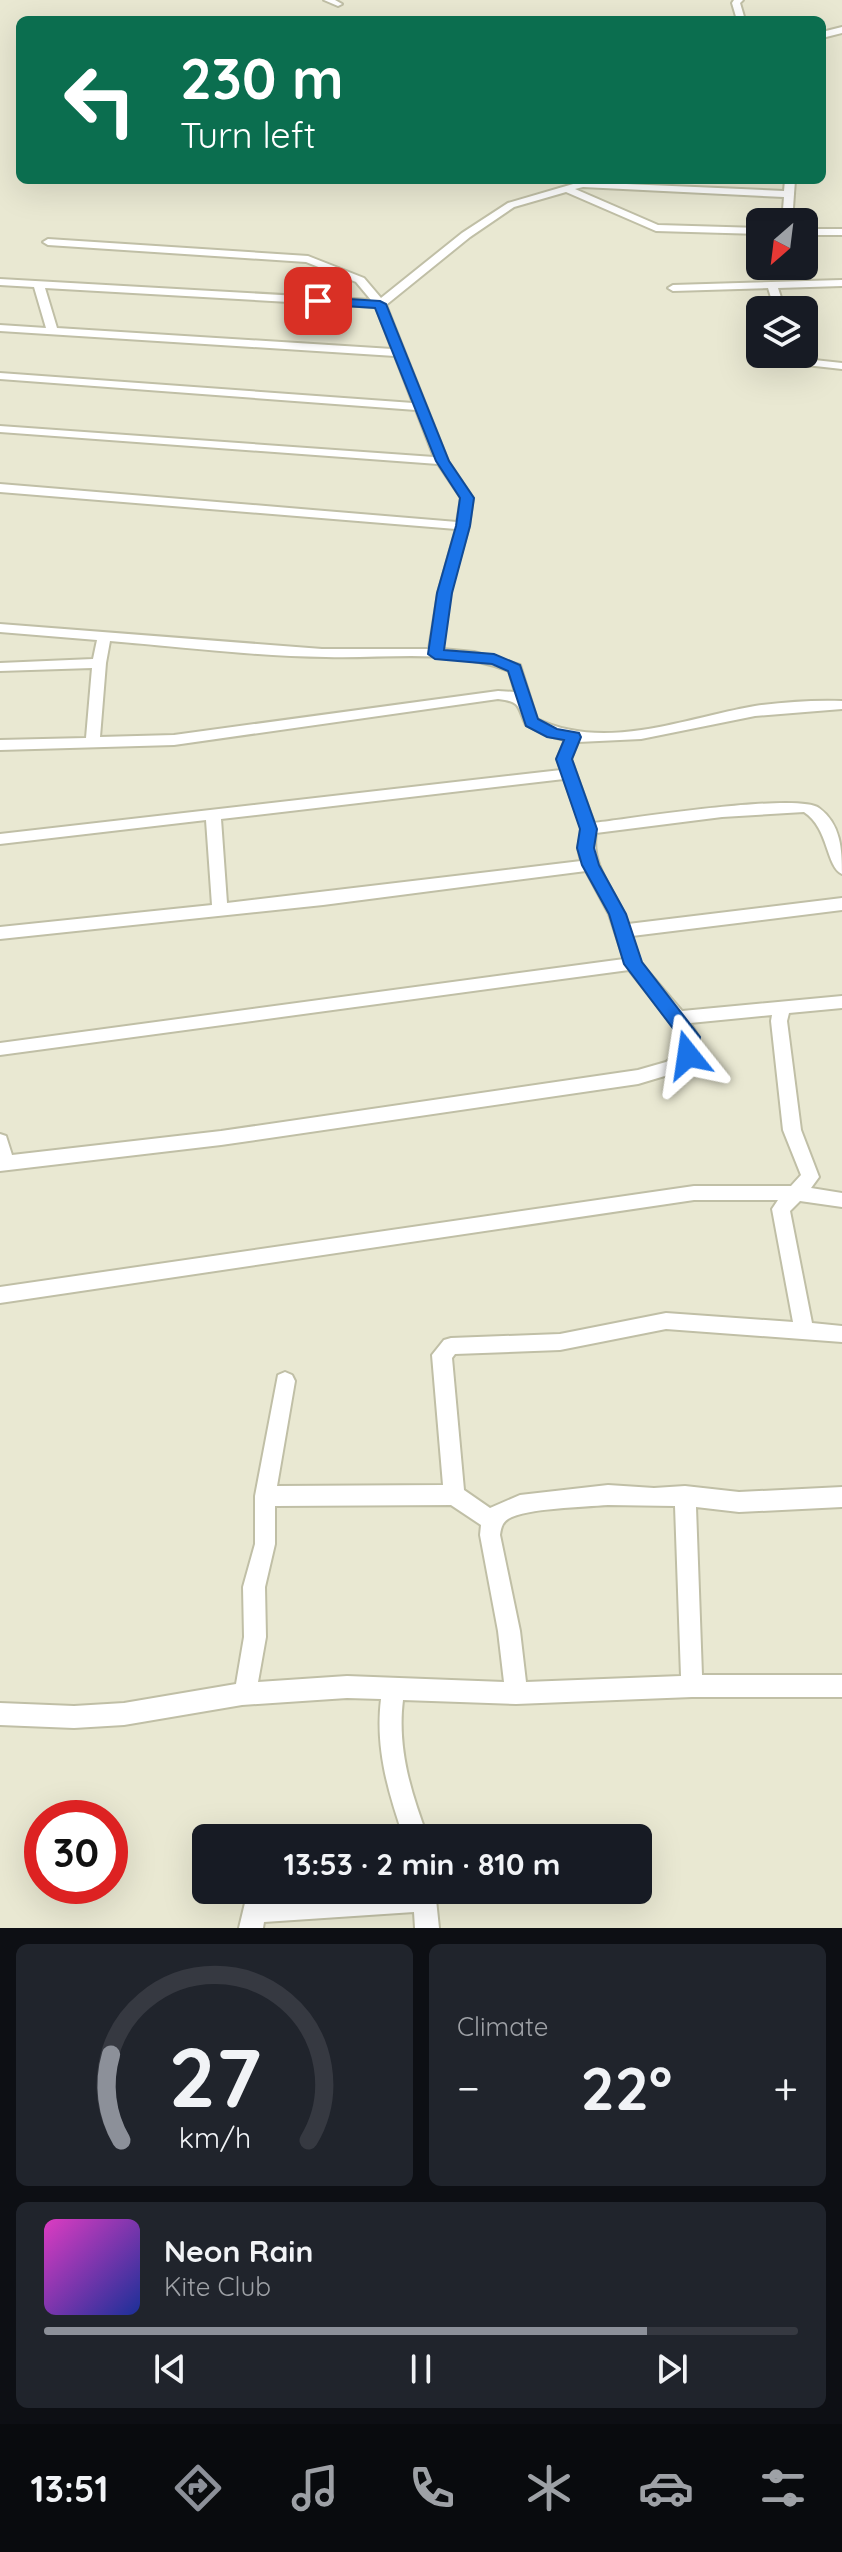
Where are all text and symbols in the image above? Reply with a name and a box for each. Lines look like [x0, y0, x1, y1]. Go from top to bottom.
text: 230 m [180, 43, 344, 113]
icon: left [48, 48, 152, 152]
text: Turn left [180, 112, 316, 157]
north arrow [746, 208, 818, 280]
map controls [746, 208, 818, 368]
pin [284, 267, 352, 335]
icon: arrive [296, 279, 340, 323]
button: layers [746, 296, 818, 368]
position arrow [646, 1013, 730, 1097]
speed limit sign: 30 [24, 1800, 128, 1904]
text: 13:53 · 2 min · 810 m [284, 1845, 560, 1883]
text: Climate [457, 2010, 548, 2043]
text: 27 [168, 2024, 261, 2128]
text: 22° [581, 2050, 672, 2125]
text: − [457, 2060, 480, 2115]
text: + [773, 2060, 798, 2115]
text: km/h [178, 2119, 251, 2155]
text: Neon Rain [164, 2232, 313, 2270]
text: Kite Club [164, 2270, 271, 2303]
icon: previous [148, 2347, 192, 2391]
icon: pause [399, 2347, 443, 2391]
icon: next [650, 2347, 694, 2391]
icon: directions [170, 2460, 226, 2516]
icon: music [287, 2460, 343, 2516]
icon: phone [404, 2460, 460, 2516]
icon: climate [521, 2460, 577, 2516]
icon: car [638, 2460, 694, 2516]
icon: filters [755, 2460, 811, 2516]
text: 13:51 [31, 2466, 108, 2511]

